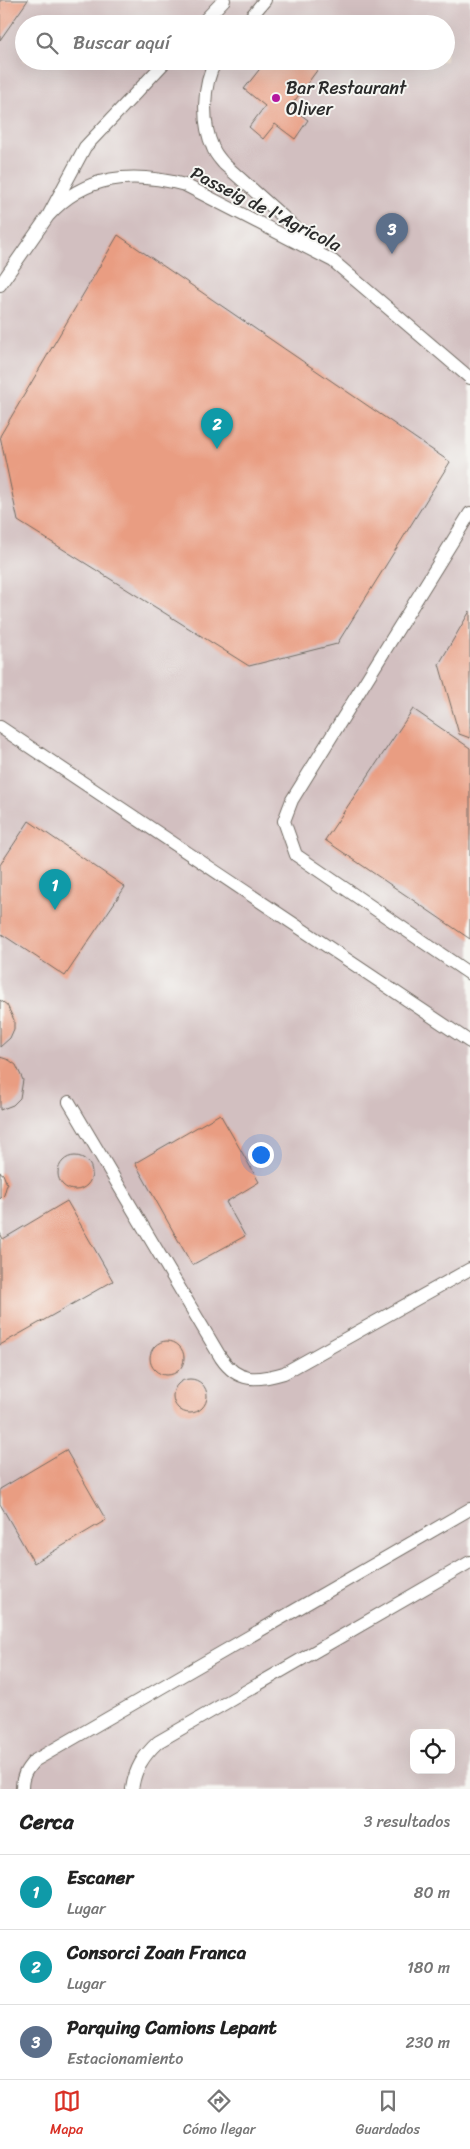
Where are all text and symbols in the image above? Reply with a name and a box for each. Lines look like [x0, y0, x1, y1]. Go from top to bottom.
search box [15, 15, 455, 70]
text: Buscar aquí [73, 26, 170, 59]
icon: search [33, 29, 61, 57]
place label: Bar Restaurant Oliver [286, 72, 407, 125]
marker: Bar Restaurant Oliver [270, 92, 282, 104]
street label: Passeig de l'Agrícola [185, 157, 348, 261]
pin: 3 [376, 213, 408, 254]
pin: 2 [201, 408, 233, 449]
pin: 1 [39, 869, 71, 910]
your location [248, 1142, 274, 1168]
map controls [410, 1729, 455, 1774]
button: locate [410, 1729, 455, 1774]
text: Cerca [20, 1803, 74, 1841]
text: 3 resultados [364, 1807, 450, 1836]
text: Escaner [67, 1861, 133, 1894]
text: 1 [33, 1878, 39, 1907]
text: 80 m [414, 1878, 450, 1907]
text: Lugar [67, 1894, 106, 1923]
text: Consorci Zoan Franca [67, 1936, 246, 1969]
text: 2 [31, 1953, 41, 1982]
text: 180 m [407, 1953, 450, 1982]
text: Lugar [67, 1969, 106, 1998]
text: Parquing Camions Lepant [67, 2011, 277, 2044]
text: 3 [32, 2028, 40, 2057]
text: 230 m [405, 2028, 450, 2057]
text: Estacionamiento [67, 2044, 183, 2073]
tab: Mapa [50, 2087, 83, 2142]
tab: Cómo llegar [183, 2087, 255, 2142]
tab: Guardados [356, 2087, 420, 2142]

